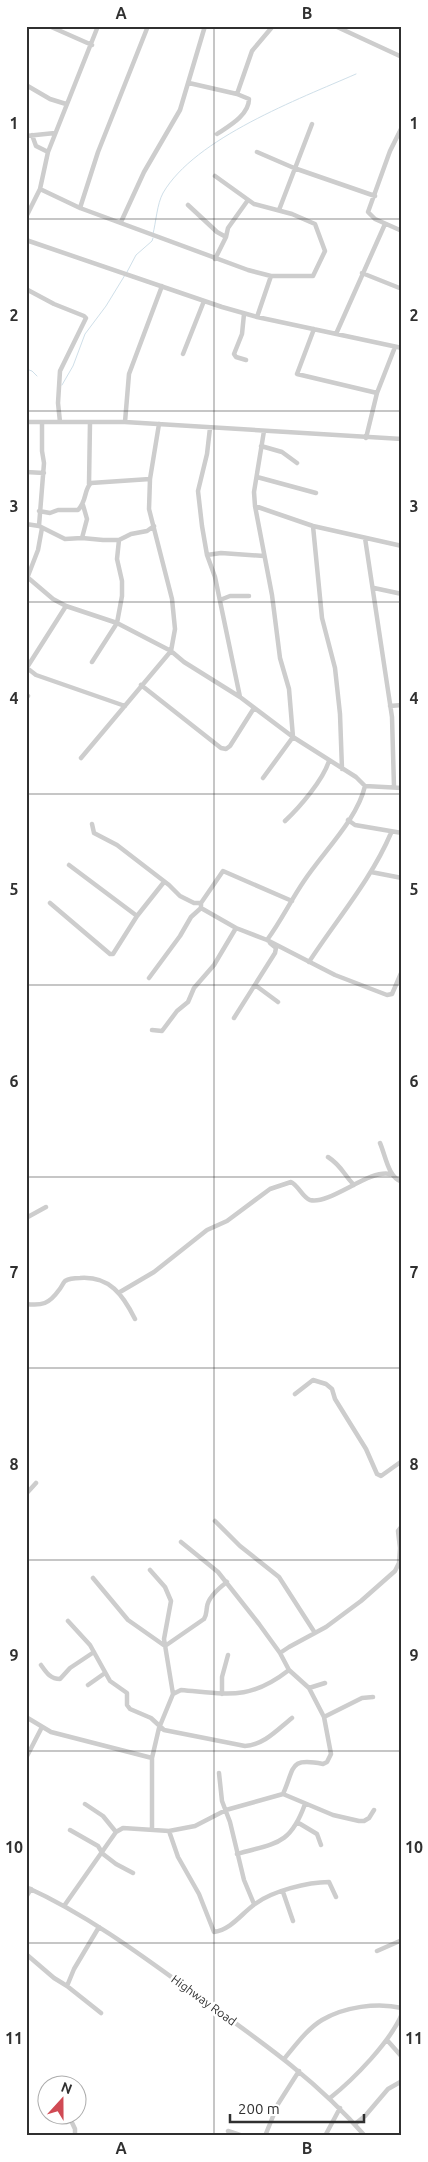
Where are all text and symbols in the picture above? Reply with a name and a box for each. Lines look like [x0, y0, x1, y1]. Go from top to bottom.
text: A [115, 4, 127, 22]
text: B [302, 4, 312, 22]
text: 1 [9, 114, 19, 132]
text: 1 [409, 114, 419, 132]
text: 2 [9, 306, 19, 324]
text: 2 [409, 306, 419, 324]
text: 3 [9, 497, 19, 515]
text: 3 [409, 497, 419, 515]
text: 4 [9, 689, 19, 707]
text: 4 [409, 689, 419, 707]
text: 5 [9, 880, 19, 898]
text: 5 [409, 880, 419, 898]
text: 6 [9, 1072, 19, 1090]
text: 6 [409, 1072, 419, 1090]
text: 7 [9, 1263, 19, 1281]
text: 7 [409, 1263, 419, 1281]
text: 8 [9, 1455, 19, 1473]
text: 8 [409, 1455, 419, 1473]
text: 9 [9, 1646, 19, 1664]
text: 9 [409, 1646, 419, 1664]
text: 10 [5, 1838, 23, 1856]
text: 10 [405, 1838, 423, 1856]
street label: Highway Road [169, 1972, 239, 2028]
text: 11 [5, 2029, 23, 2047]
text: 11 [405, 2029, 423, 2047]
north arrow [38, 2074, 88, 2124]
text: N [59, 2079, 74, 2097]
scale bar [230, 2092, 364, 2124]
text: 200 m [238, 2100, 280, 2117]
text: A [115, 2139, 127, 2157]
text: B [302, 2139, 312, 2157]

